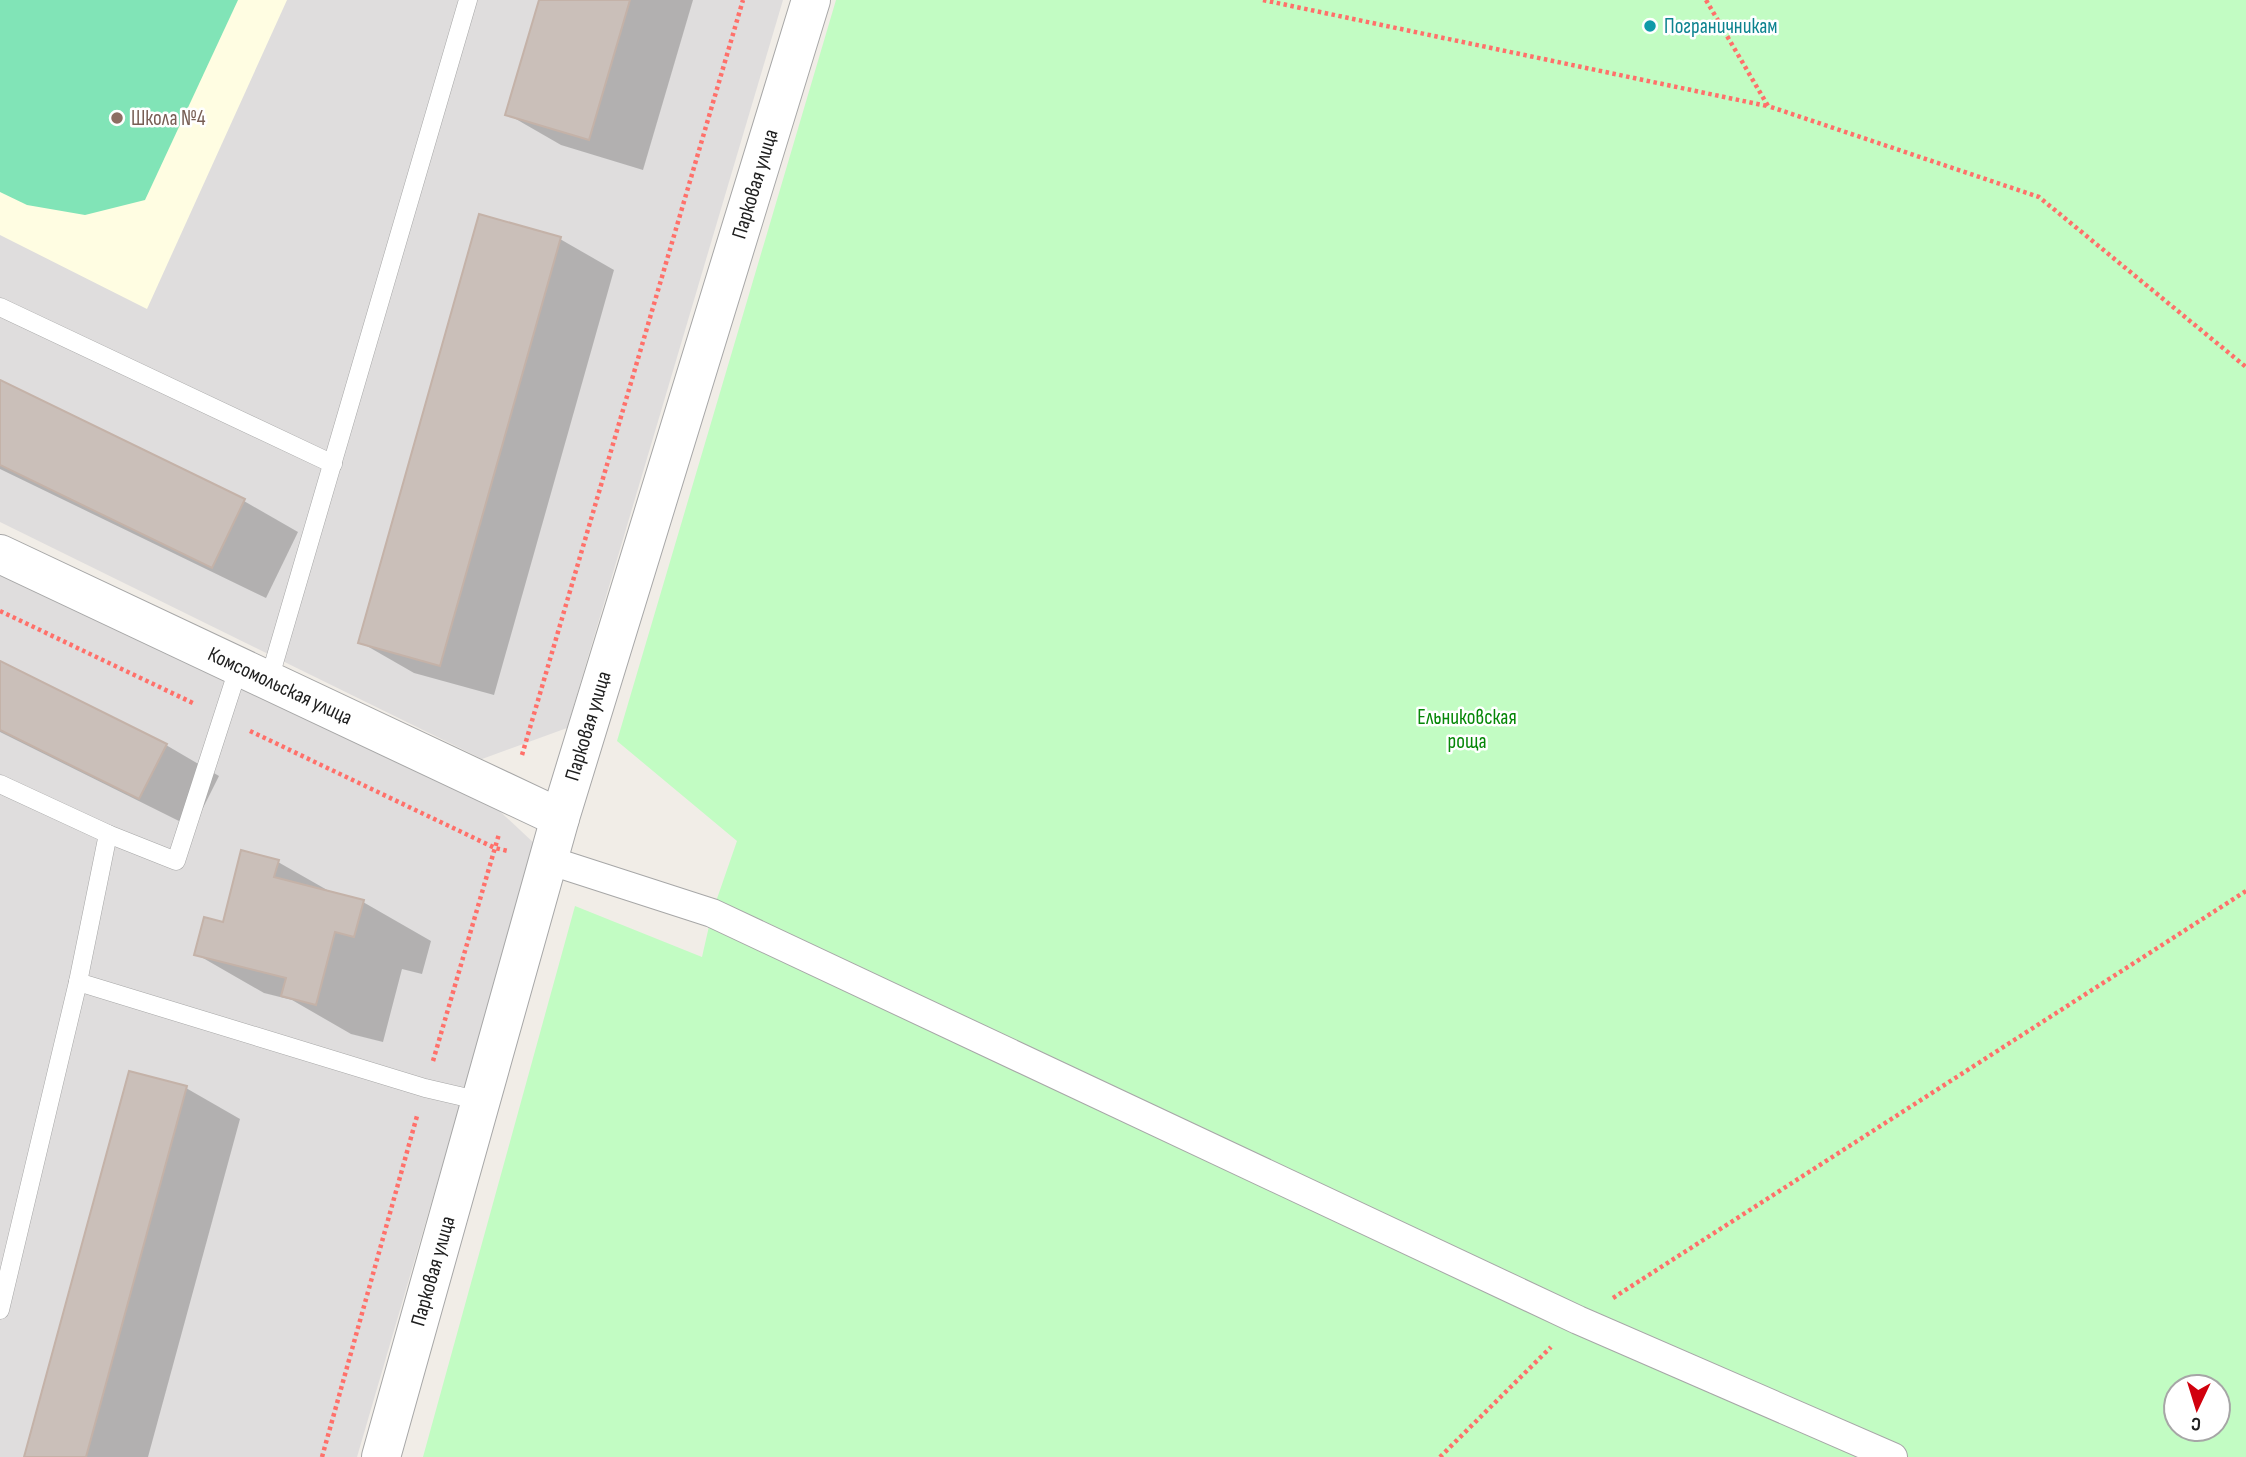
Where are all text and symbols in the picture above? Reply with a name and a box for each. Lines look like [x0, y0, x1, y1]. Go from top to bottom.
place label: Пограничникам [1664, 14, 1778, 39]
marker: Пограничникам [1642, 18, 1658, 34]
place label: Школа №4 [131, 106, 206, 131]
marker: Школа №4 [109, 110, 125, 126]
street label: Парковая улица [726, 126, 784, 242]
street label: Комсомольская улица [204, 642, 356, 730]
street label: Парковая улица [559, 668, 617, 784]
park label: Ельниковская роща [1417, 705, 1517, 754]
street label: Парковая улица [405, 1213, 461, 1329]
north arrow [2162, 1373, 2232, 1443]
text: С [2190, 1412, 2202, 1435]

